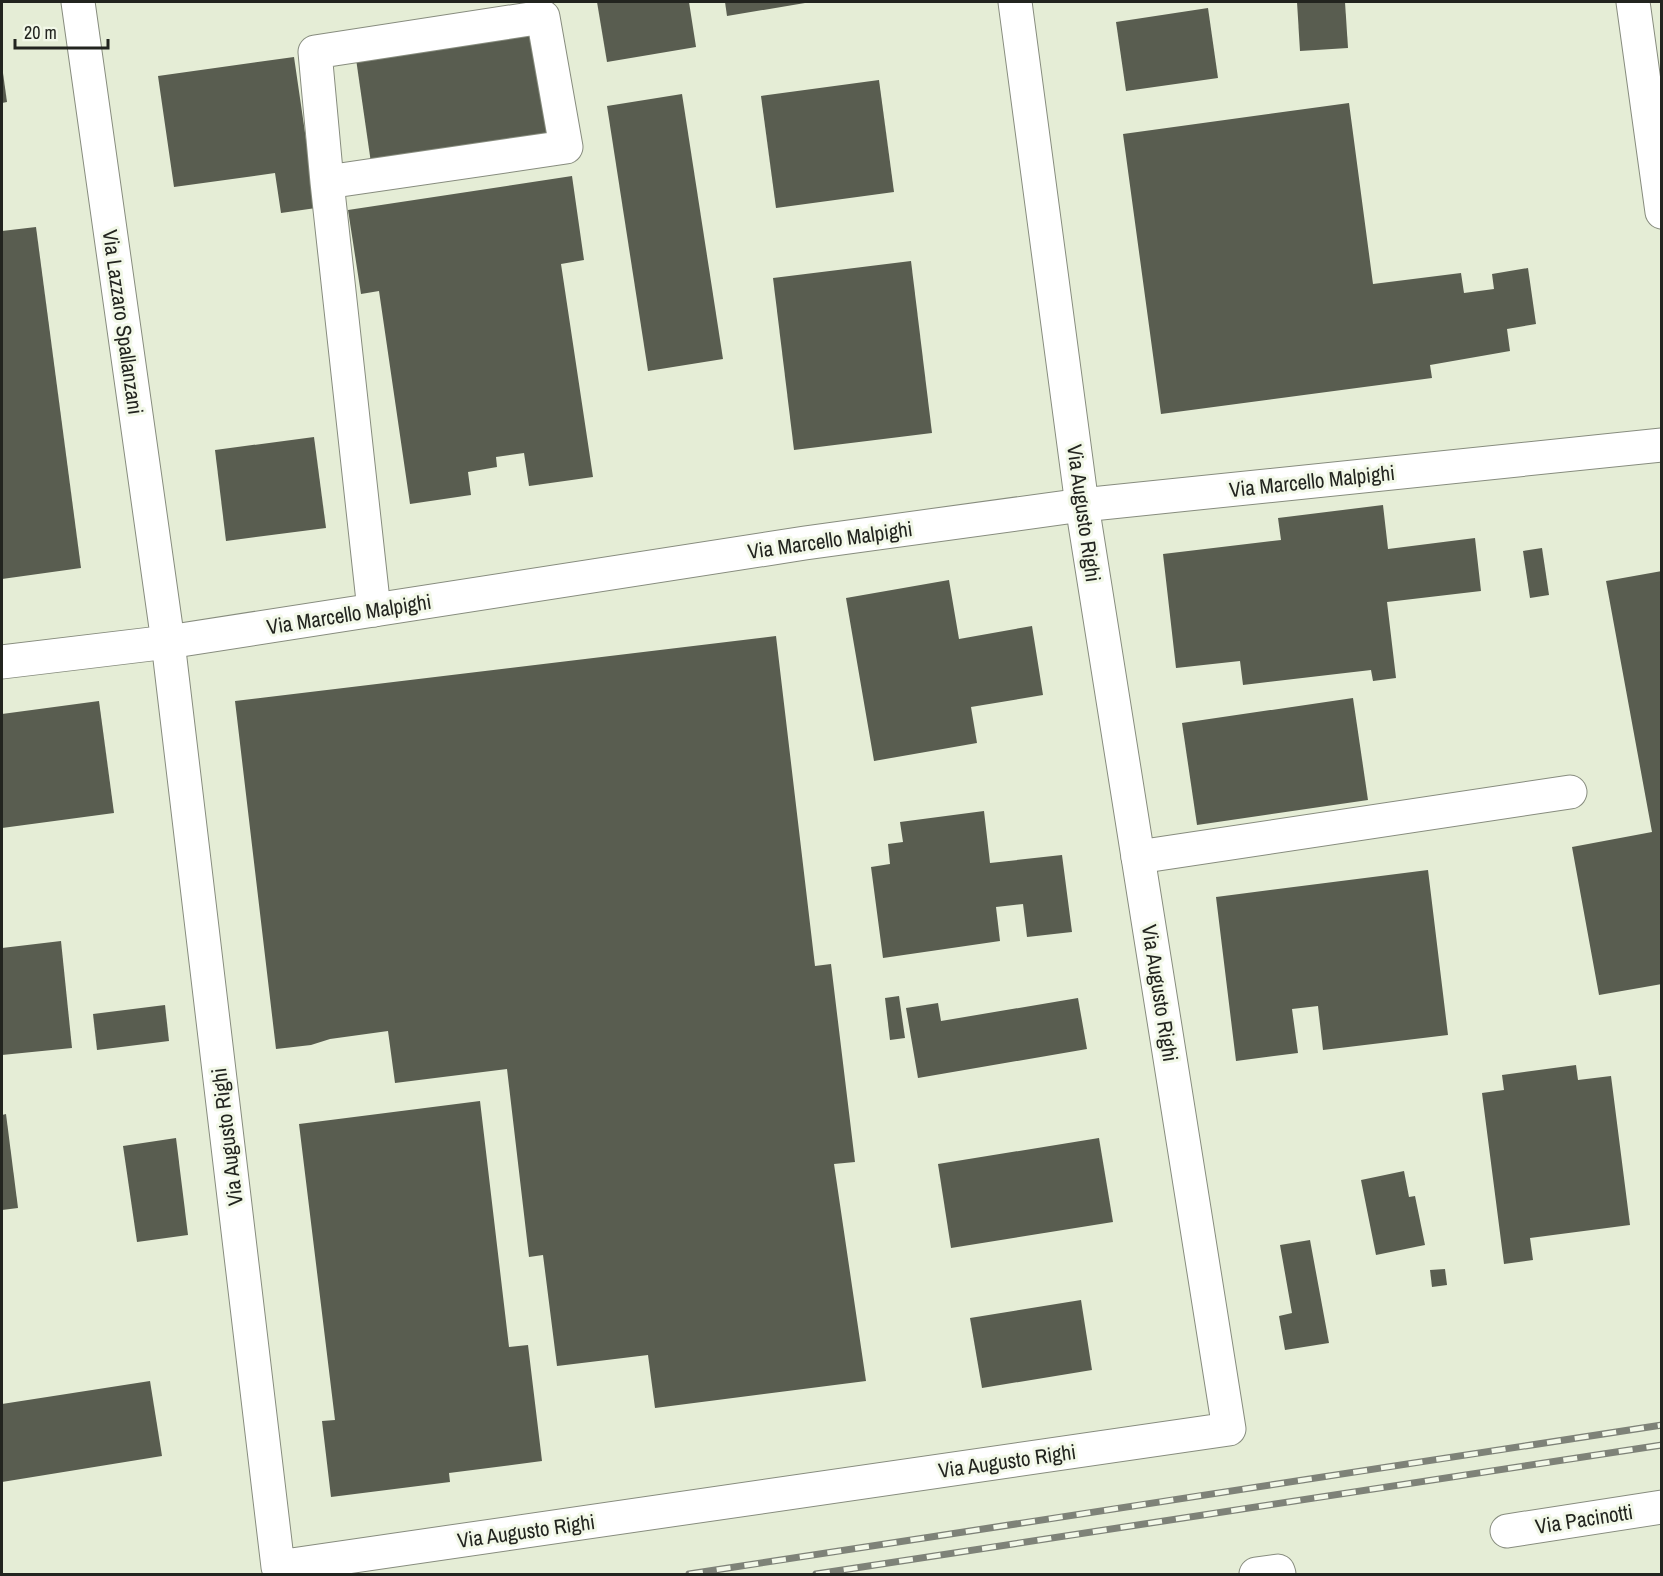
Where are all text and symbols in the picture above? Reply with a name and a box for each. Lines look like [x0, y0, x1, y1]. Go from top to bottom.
scale bar [15, 12, 108, 50]
text: 20 m [24, 20, 57, 45]
street label: Via Lazzaro Spallanzani [96, 228, 150, 416]
street label: Via Augusto Righi [1060, 442, 1108, 584]
street label: Via Marcello Malpighi [1228, 458, 1396, 504]
street label: Via Marcello Malpighi [746, 514, 914, 566]
street label: Via Marcello Malpighi [265, 587, 433, 641]
street label: Via Augusto Righi [1135, 922, 1185, 1064]
street label: Via Augusto Righi [204, 1066, 250, 1208]
street label: Via Augusto Righi [936, 1437, 1078, 1485]
street label: Via Pacinotti [1533, 1497, 1635, 1541]
street label: Via Augusto Righi [455, 1507, 597, 1555]

